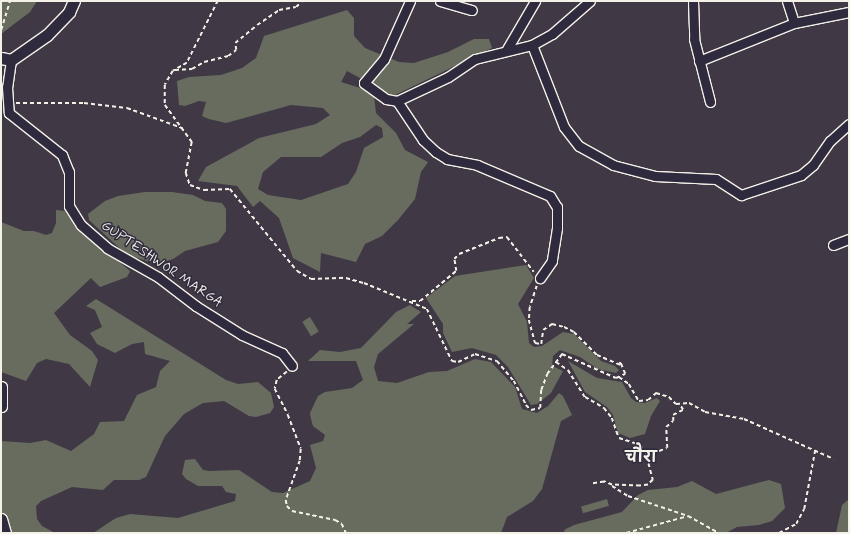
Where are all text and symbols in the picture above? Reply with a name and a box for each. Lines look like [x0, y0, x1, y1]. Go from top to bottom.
street label: GUPTESHWOR MARGA [99, 218, 225, 310]
district label: चौरा [625, 450, 657, 468]

